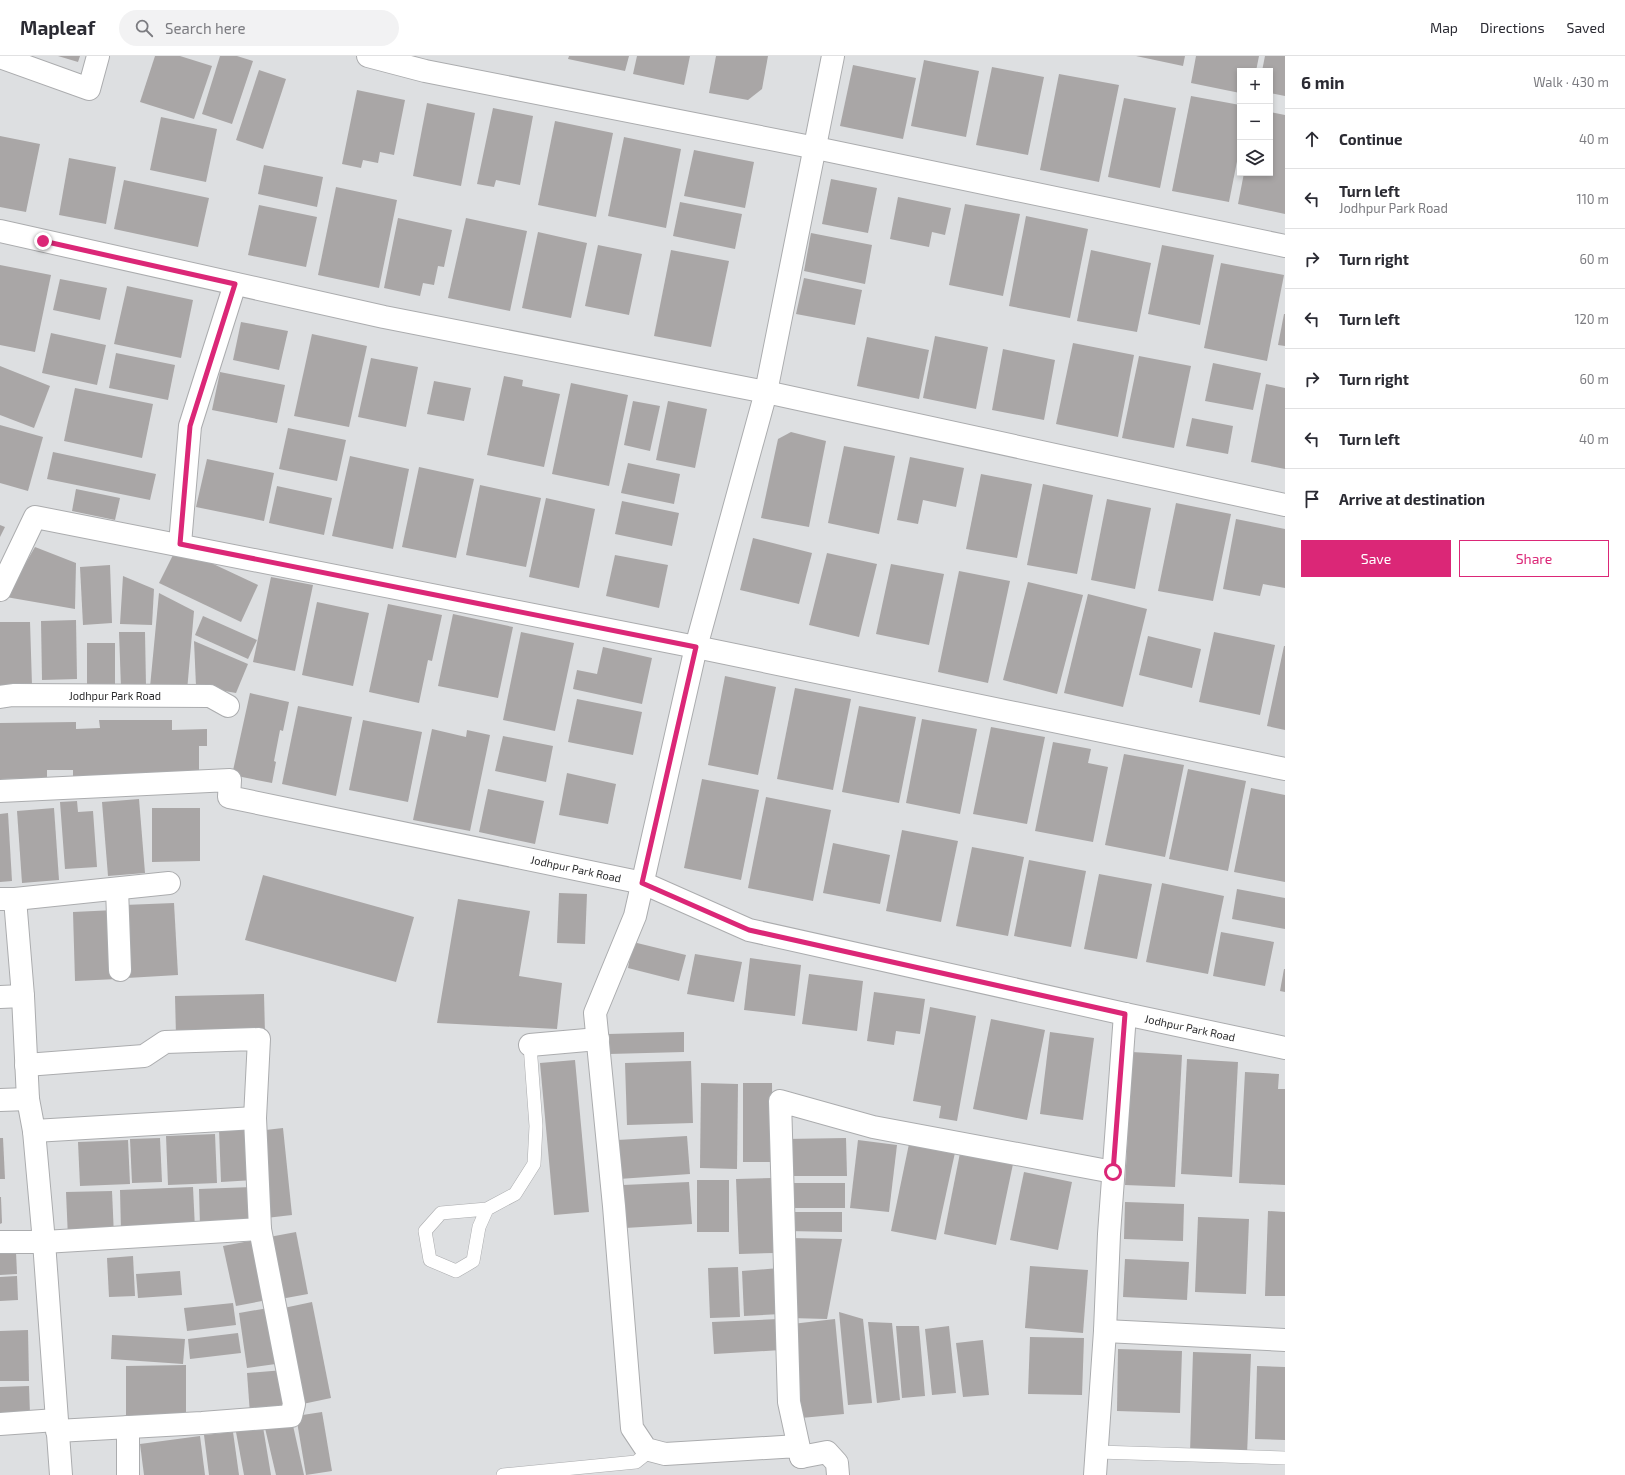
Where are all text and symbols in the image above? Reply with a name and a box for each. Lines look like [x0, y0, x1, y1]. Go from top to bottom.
search box [119, 10, 399, 46]
text: Mapleaf [20, 16, 95, 39]
icon: search [133, 17, 155, 39]
text: Search here [165, 19, 246, 37]
text: Map [1430, 19, 1458, 36]
text: Directions [1480, 19, 1545, 36]
text: Saved [1567, 19, 1605, 36]
map controls [1237, 68, 1273, 176]
button: + [1237, 68, 1273, 104]
text: 6 min [1301, 72, 1345, 92]
text: Walk · 430 m [1533, 74, 1609, 90]
button: − [1237, 104, 1273, 140]
icon: ahead [1301, 128, 1323, 150]
text: Continue [1339, 130, 1402, 148]
text: 40 m [1579, 131, 1609, 147]
button: layers [1237, 140, 1273, 176]
text: Turn left [1339, 182, 1400, 200]
icon: left [1301, 188, 1323, 210]
text: 110 m [1577, 191, 1609, 207]
text: Jodhpur Park Road [1339, 200, 1448, 216]
route end [34, 232, 52, 250]
icon: right [1301, 248, 1323, 270]
text: Turn right [1339, 250, 1409, 268]
text: 60 m [1579, 251, 1609, 267]
icon: left [1301, 308, 1323, 330]
text: Turn left [1339, 310, 1400, 328]
text: 120 m [1574, 311, 1609, 327]
icon: right [1301, 368, 1323, 390]
text: Turn right [1339, 370, 1409, 388]
text: 60 m [1579, 371, 1609, 387]
icon: left [1301, 428, 1323, 450]
text: Turn left [1339, 430, 1400, 448]
text: 40 m [1579, 431, 1609, 447]
icon: arrive [1301, 488, 1323, 510]
text: Arrive at destination [1339, 490, 1485, 508]
button: Save [1301, 540, 1451, 577]
button: Share [1459, 540, 1609, 577]
street label: Jodhpur Park Road [69, 689, 161, 702]
street label: Jodhpur Park Road [530, 853, 623, 884]
street label: Jodhpur Park Road [1144, 1012, 1237, 1043]
route start [1104, 1163, 1122, 1181]

